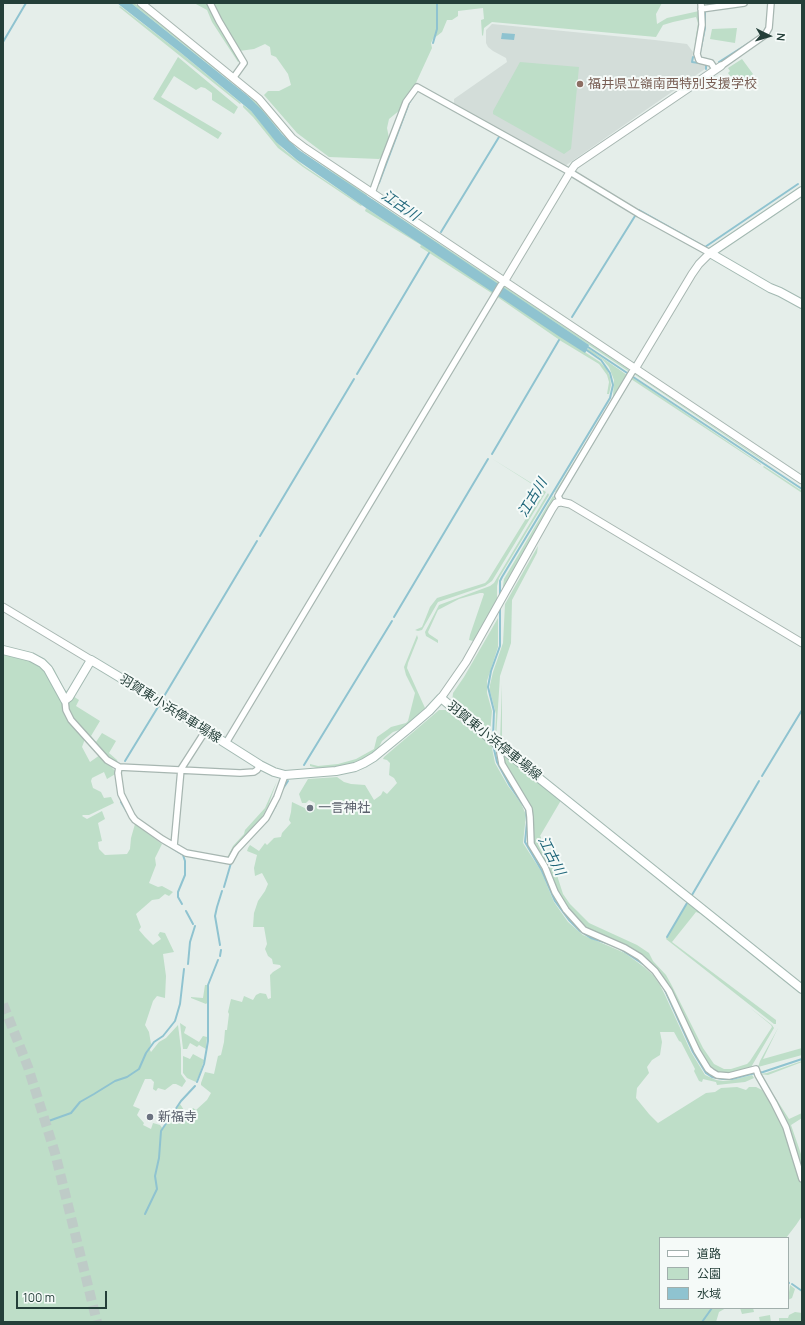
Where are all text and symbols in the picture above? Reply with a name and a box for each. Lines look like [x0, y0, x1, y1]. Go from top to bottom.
north arrow [749, 16, 789, 56]
text: N [774, 32, 789, 42]
place label: 福井県立嶺南西特別支援学校 [588, 76, 757, 92]
marker: 福井県立嶺南西特別支援学校 [575, 79, 585, 89]
water label: 江古川 [378, 187, 422, 225]
water label: 江古川 [515, 476, 551, 520]
street label: 羽賀東小浜停車場線 [116, 671, 224, 747]
street label: 羽賀東小浜停車場線 [444, 698, 544, 784]
place label: 一言神社 [318, 800, 370, 816]
marker: 一言神社 [305, 803, 315, 813]
water label: 江古川 [534, 833, 568, 879]
place label: 新福寺 [158, 1109, 197, 1125]
marker: 新福寺 [145, 1112, 155, 1122]
legend [659, 1237, 789, 1309]
text: 道路 [697, 1245, 721, 1262]
text: 公園 [697, 1265, 721, 1282]
scale bar [18, 1283, 109, 1309]
text: 水域 [697, 1285, 721, 1302]
text: 100 m [23, 1289, 55, 1306]

